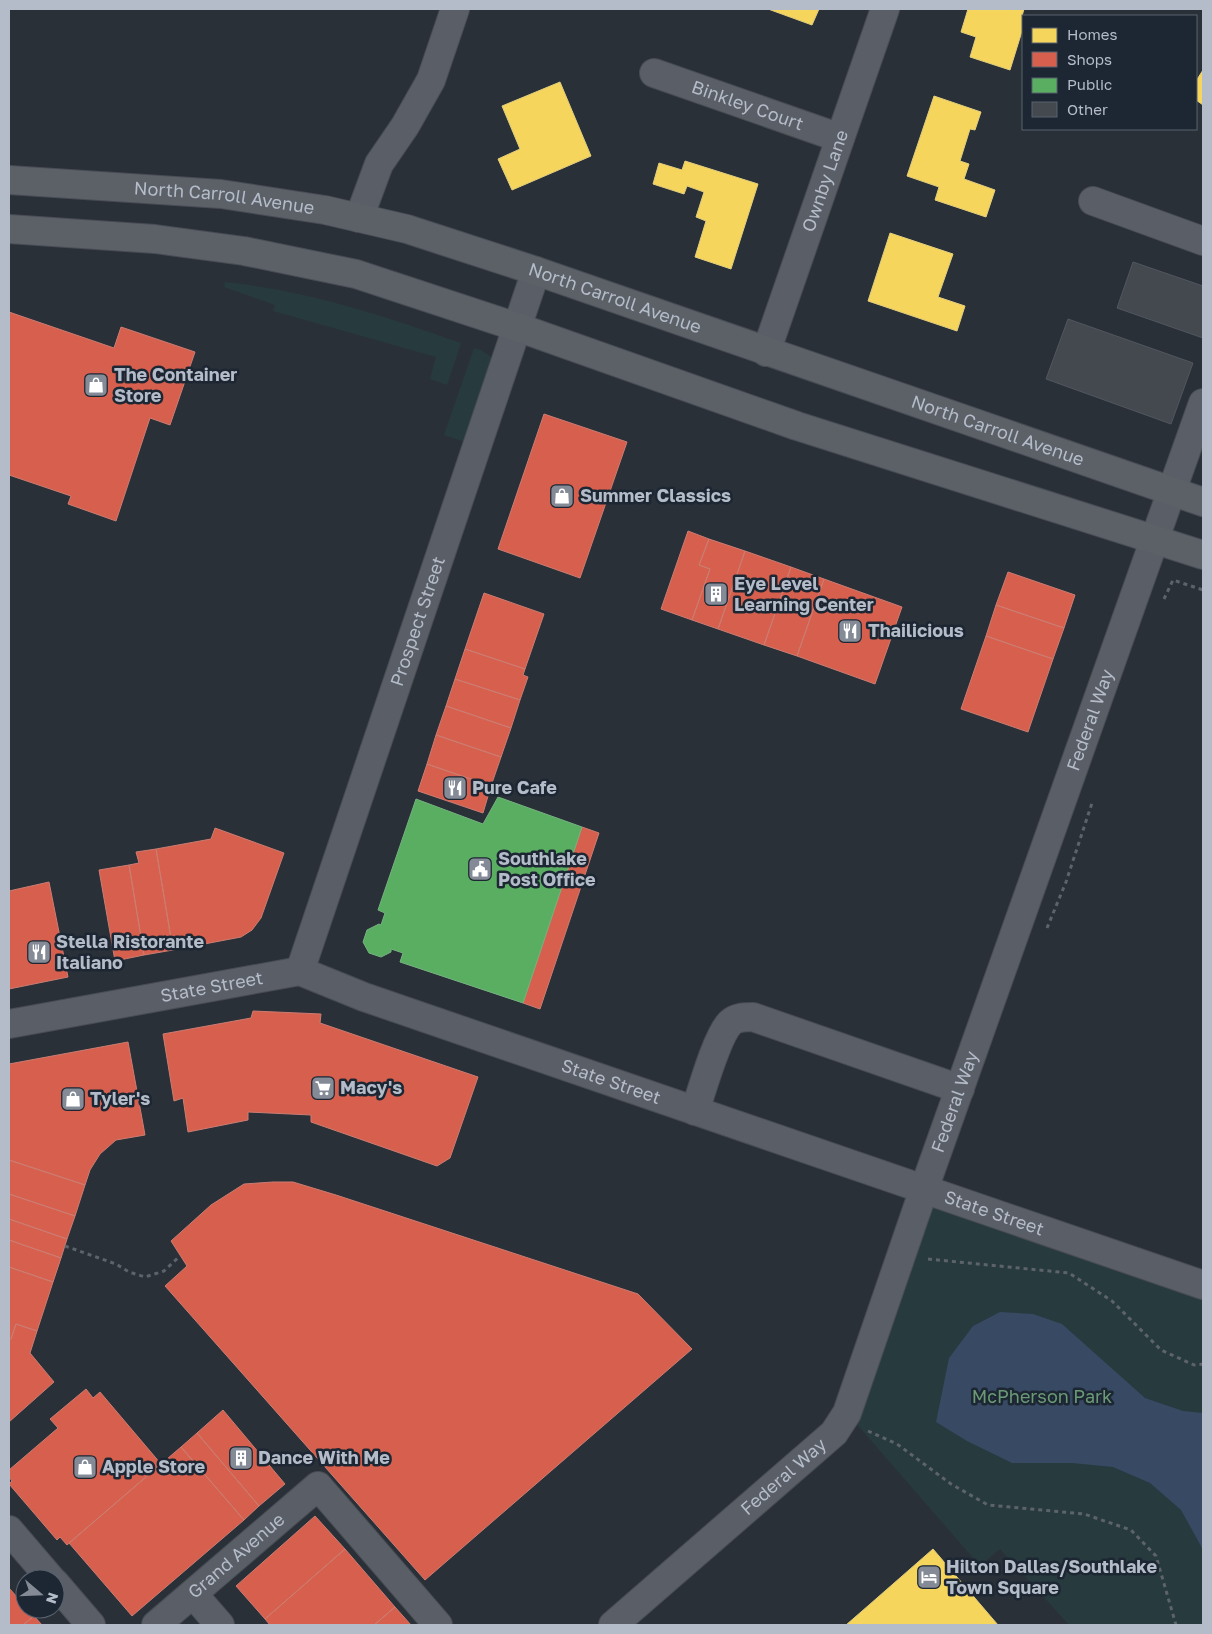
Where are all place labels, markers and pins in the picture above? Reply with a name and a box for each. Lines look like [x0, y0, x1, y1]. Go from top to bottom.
place label: The Container Store [114, 363, 237, 406]
shop icon: The Container Store [83, 372, 109, 398]
shop icon: Summer Classics [549, 483, 575, 509]
place label: Summer Classics [580, 484, 731, 506]
place label: Eye Level Learning Center [734, 572, 874, 615]
building icon: Eye Level Learning Center [703, 581, 729, 607]
restaurant icon: Thailicious [837, 618, 863, 644]
place label: Thailicious [868, 619, 964, 641]
restaurant icon: Pure Cafe [442, 775, 468, 801]
place label: Pure Cafe [472, 776, 557, 798]
place label: Southlake Post Office [498, 847, 596, 890]
public building icon: Southlake Post Office [467, 856, 493, 882]
place label: Stella Ristorante Italiano [56, 930, 204, 973]
restaurant icon: Stella Ristorante Italiano [26, 939, 52, 965]
supermarket icon: Macy's [310, 1075, 336, 1101]
place label: Macy's [340, 1076, 402, 1098]
shop icon: Tyler's [60, 1086, 86, 1112]
place label: Tyler's [90, 1087, 150, 1109]
building icon: Dance With Me [228, 1445, 254, 1471]
place label: Dance With Me [258, 1446, 390, 1468]
shop icon: Apple Store [72, 1454, 98, 1480]
place label: Apple Store [102, 1455, 206, 1477]
place label: Hilton Dallas/Southlake Town Square [946, 1555, 1157, 1598]
hotel icon: Hilton Dallas/Southlake Town Square [916, 1564, 942, 1590]

